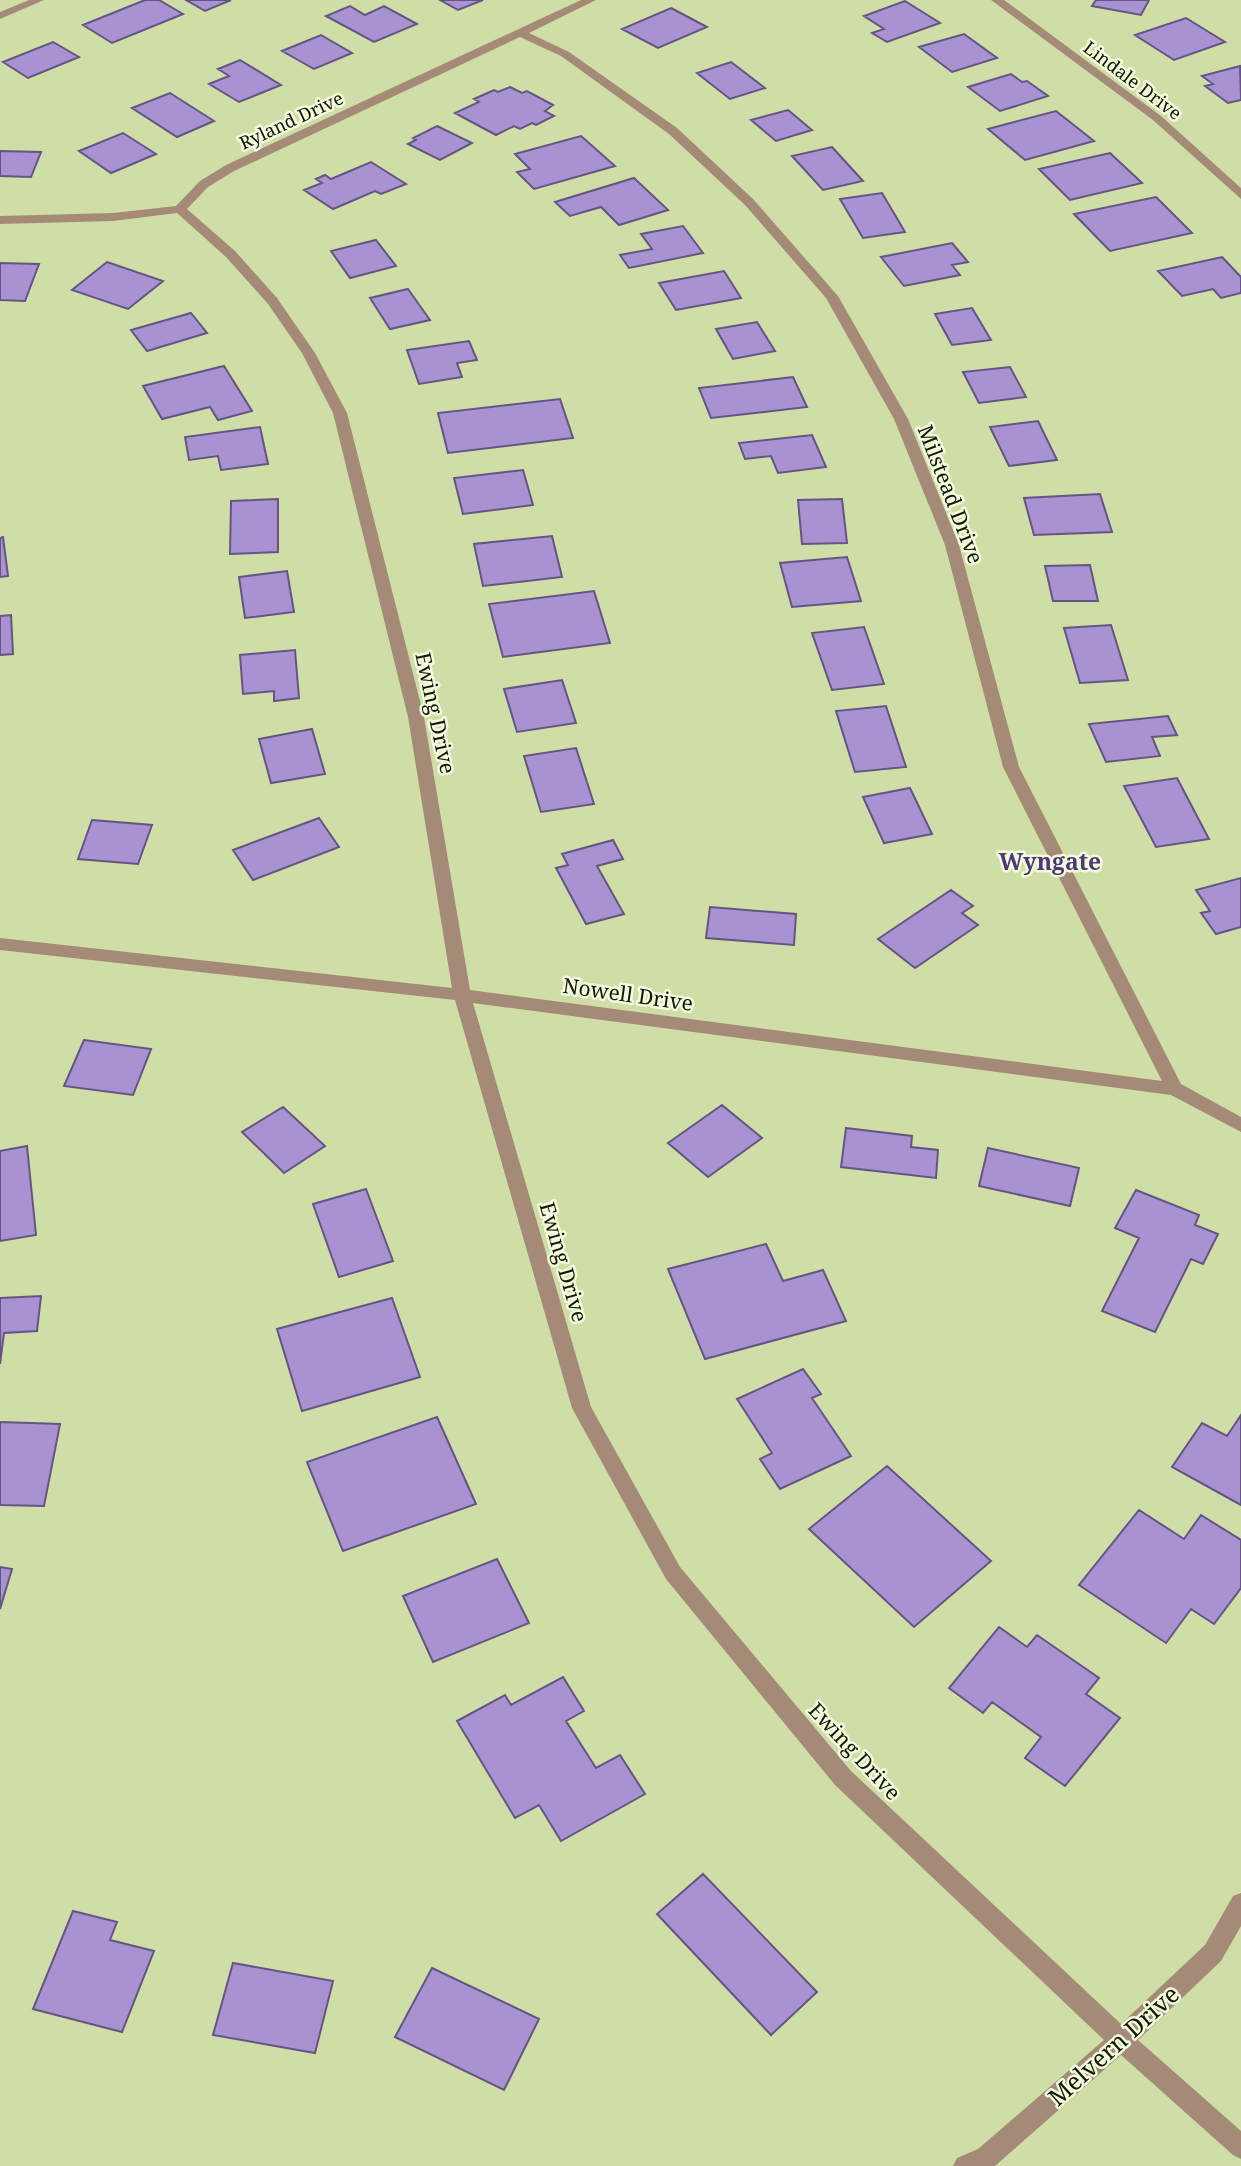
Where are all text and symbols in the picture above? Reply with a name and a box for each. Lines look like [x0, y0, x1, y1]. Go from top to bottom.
street label: Lindale Drive [1079, 35, 1187, 125]
street label: Ryland Drive [235, 85, 347, 155]
street label: Milstead Drive [912, 421, 990, 567]
street label: Ewing Drive [409, 650, 463, 776]
district label: Wyngate [999, 845, 1101, 877]
street label: Nowell Drive [561, 971, 695, 1017]
street label: Ewing Drive [534, 1199, 594, 1325]
street label: Ewing Drive [803, 1696, 907, 1806]
street label: Melvern Drive [1040, 1977, 1186, 2113]

